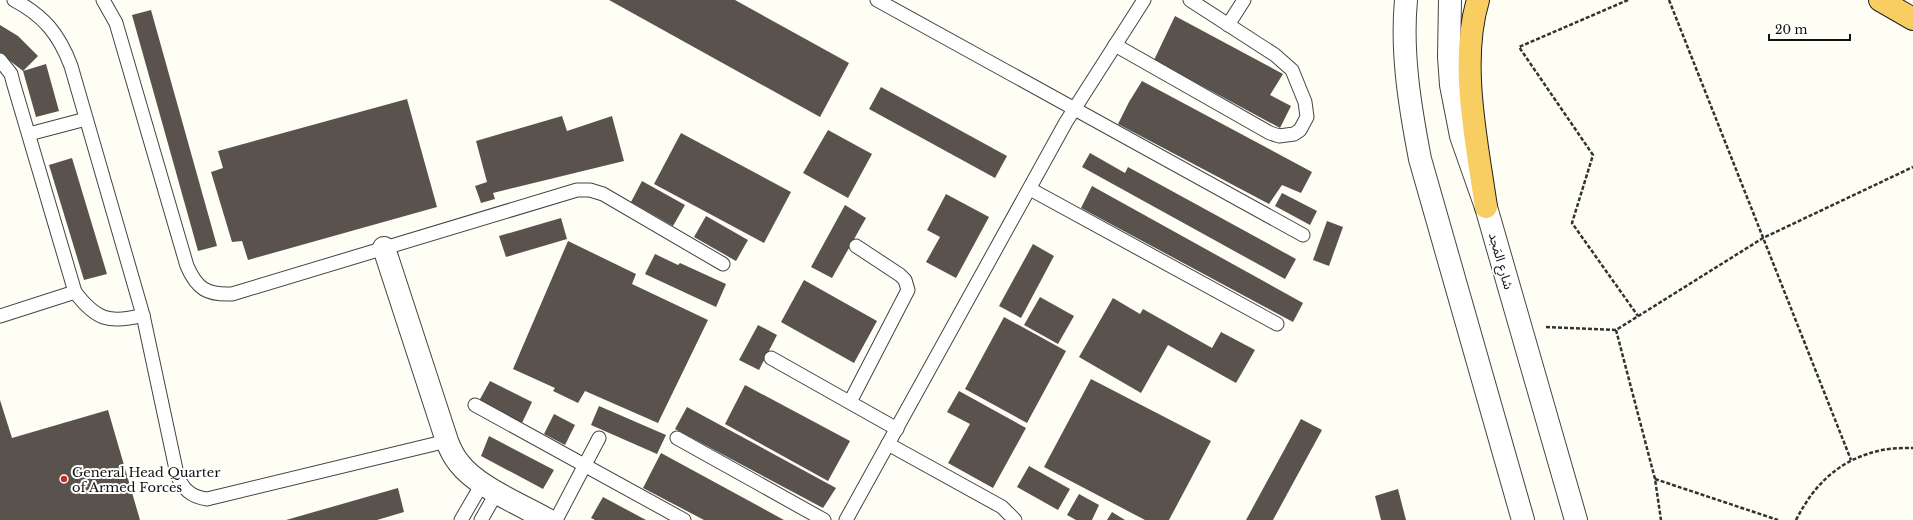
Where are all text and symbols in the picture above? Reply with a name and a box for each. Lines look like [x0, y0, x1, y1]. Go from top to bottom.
scale bar [1769, 16, 1850, 42]
text: 20 m [1775, 22, 1807, 37]
street label: شارع المَجد [1483, 231, 1517, 292]
place label: General Head Quarter of Armed Forces [72, 464, 221, 496]
marker: General Head Quarter of Armed Forces [59, 474, 69, 484]

